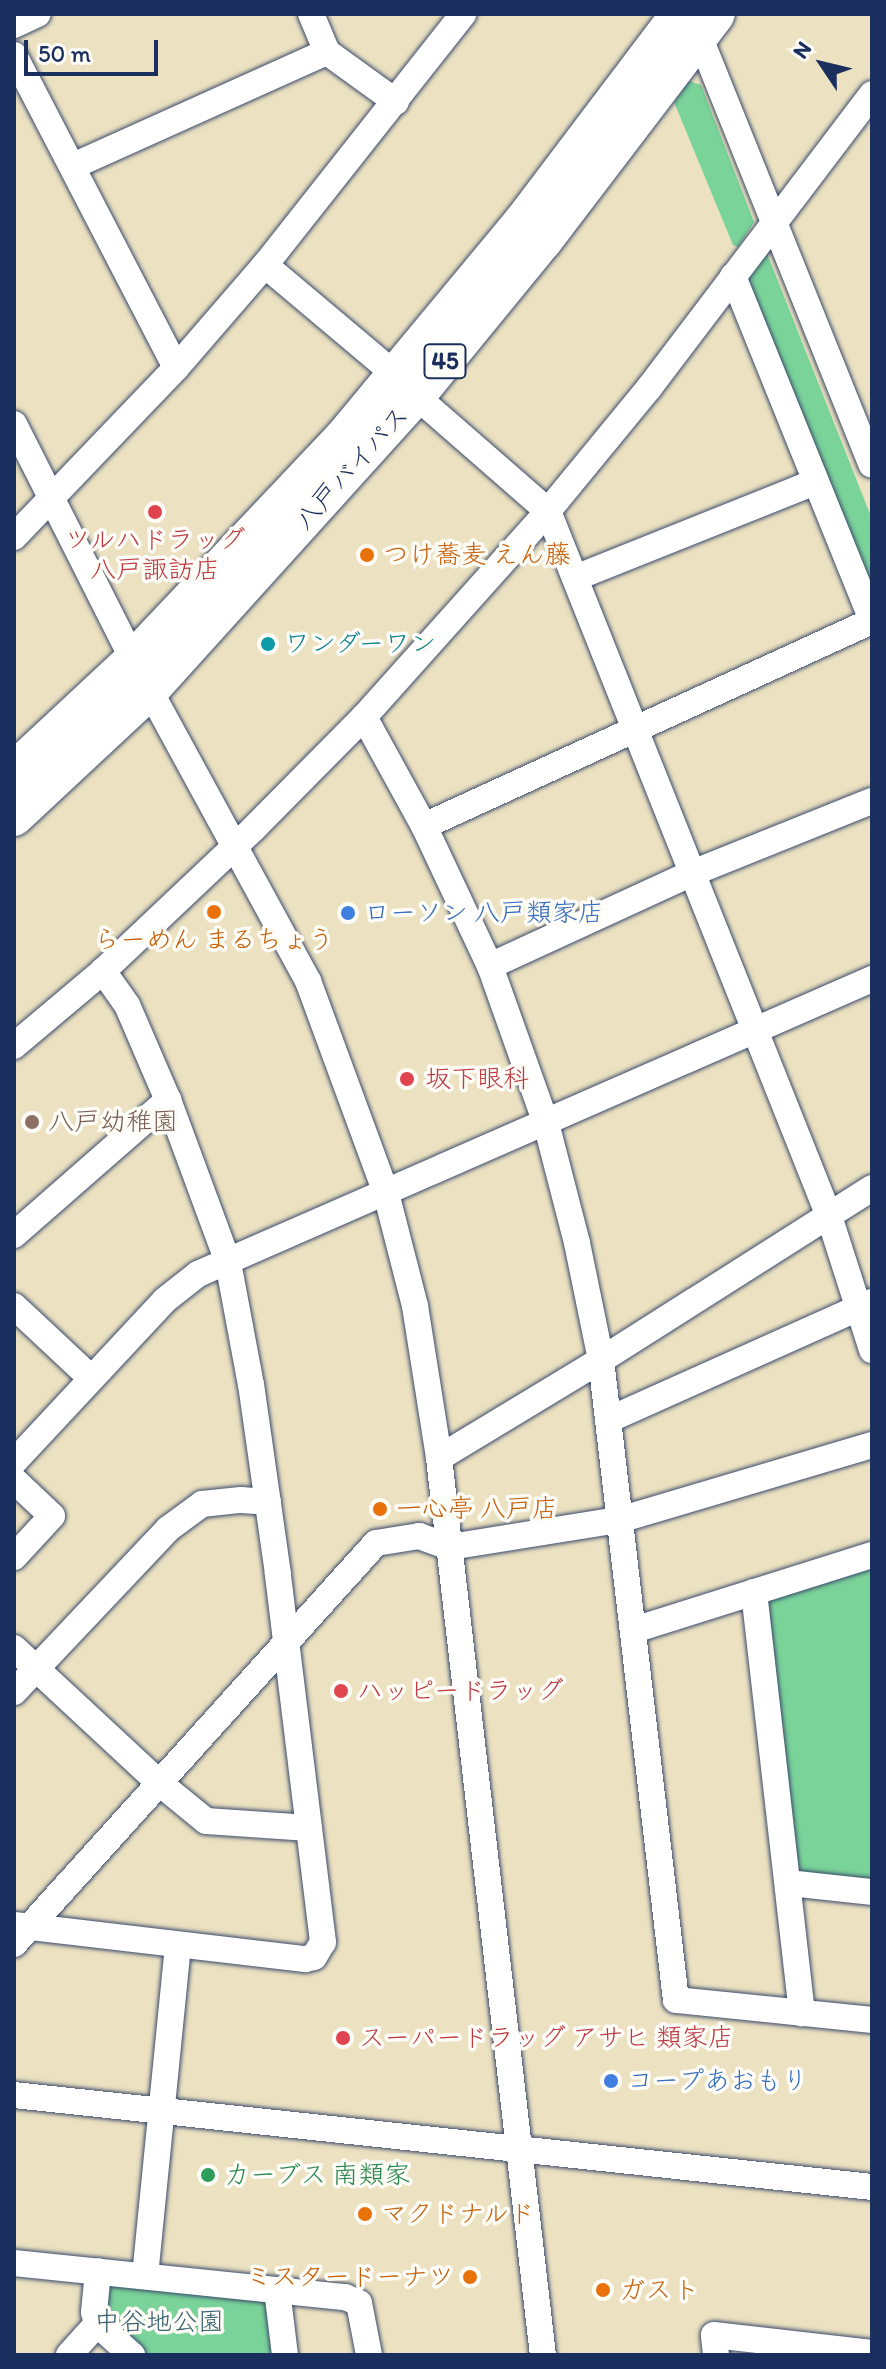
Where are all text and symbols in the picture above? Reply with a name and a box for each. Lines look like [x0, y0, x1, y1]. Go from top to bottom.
scale bar [28, 24, 162, 74]
north arrow [782, 24, 862, 104]
text: N [787, 36, 817, 64]
text: 50 m [38, 39, 91, 68]
road number: 45 [423, 341, 467, 381]
street label: 八戸バイパス [288, 400, 416, 536]
marker: ツルハドラッグ 八戸諏訪店 [146, 503, 164, 521]
place label: ツルハドラッグ 八戸諏訪店 [64, 524, 246, 586]
place label: つけ蕎麦 えん藤 [383, 539, 571, 571]
marker: つけ蕎麦 えん藤 [358, 546, 376, 564]
place label: ワンダーワン [284, 628, 437, 660]
marker: ワンダーワン [259, 635, 277, 653]
place label: ローソン 八戸類家店 [364, 897, 604, 929]
marker: らーめん まるちょう [205, 903, 223, 921]
marker: ローソン 八戸類家店 [339, 904, 357, 922]
place label: らーめん まるちょう [94, 924, 334, 956]
place label: 坂下眼科 [425, 1063, 529, 1095]
marker: 坂下眼科 [396, 1068, 418, 1090]
place label: 八戸幼稚園 [48, 1106, 178, 1138]
marker: 八戸幼稚園 [23, 1113, 41, 1131]
place label: 一心亭 八戸店 [396, 1493, 558, 1525]
marker: 一心亭 八戸店 [371, 1500, 389, 1518]
place label: ハッピードラッグ [357, 1675, 564, 1707]
marker: ハッピードラッグ [332, 1682, 350, 1700]
place label: スーパードラッグ アサヒ 類家店 [359, 2022, 734, 2054]
marker: スーパードラッグ アサヒ 類家店 [334, 2029, 352, 2047]
place label: コープあおもり [627, 2065, 809, 2097]
marker: コープあおもり [602, 2072, 620, 2090]
place label: カーブス 南類家 [224, 2159, 412, 2191]
marker: カーブス 南類家 [199, 2166, 217, 2184]
place label: マクドナルド [381, 2198, 537, 2230]
marker: マクドナルド [356, 2205, 374, 2223]
place label: ミスタードーナツ [246, 2261, 454, 2293]
marker: ミスタードーナツ [461, 2268, 479, 2286]
place label: ガスト [619, 2274, 697, 2306]
marker: ガスト [594, 2281, 612, 2299]
park label: 中谷地公園 [94, 2306, 224, 2338]

